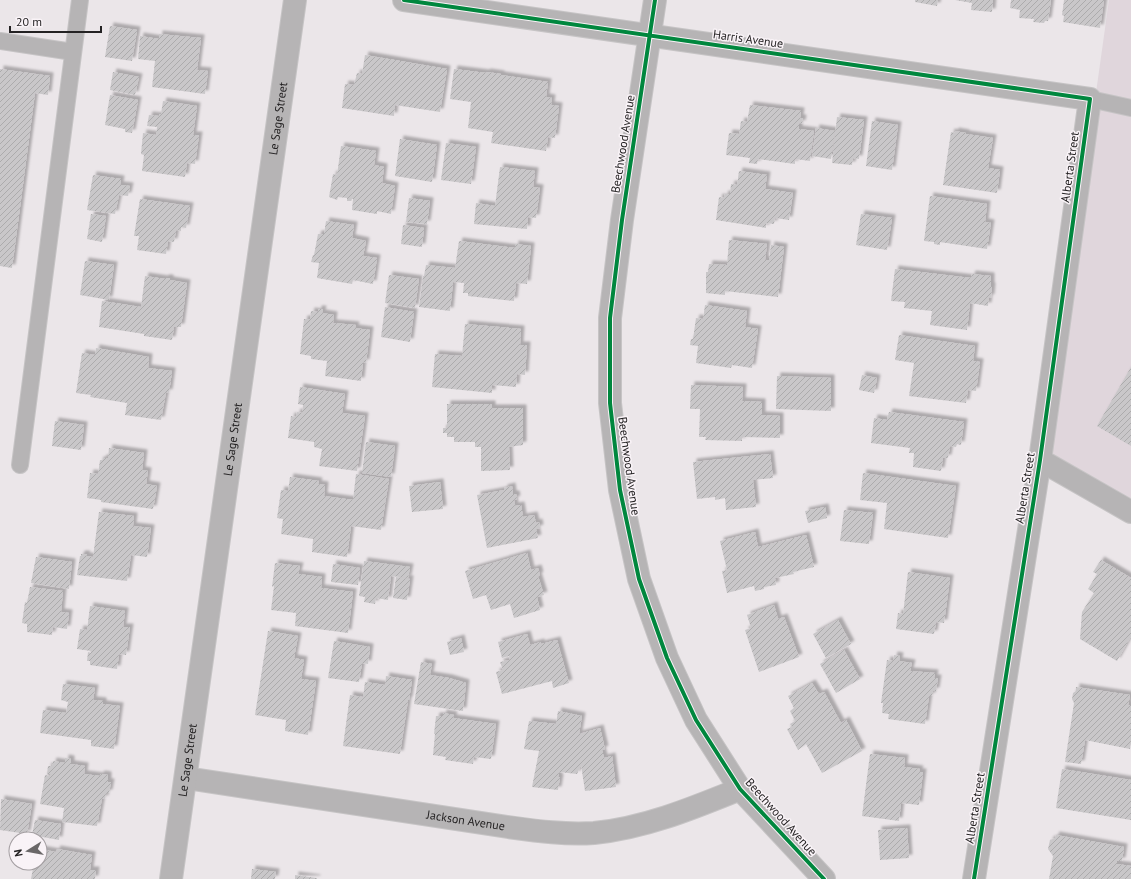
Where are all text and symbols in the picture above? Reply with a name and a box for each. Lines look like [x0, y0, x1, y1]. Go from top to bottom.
scale bar [10, 8, 101, 34]
text: 20 m [16, 14, 42, 29]
street label: Harris Avenue [712, 26, 784, 51]
street label: Le Sage Street [265, 81, 290, 156]
street label: Beechwood Avenue [607, 94, 638, 194]
street label: Alberta Street [1057, 131, 1082, 203]
street label: Le Sage Street [220, 402, 245, 477]
street label: Beechwood Avenue [615, 416, 644, 516]
street label: Alberta Street [1012, 451, 1038, 524]
street label: Le Sage Street [175, 723, 200, 798]
street label: Alberta Street [962, 771, 988, 844]
street label: Beechwood Avenue [743, 775, 820, 859]
street label: Jackson Avenue [425, 807, 506, 833]
north arrow [8, 831, 48, 871]
text: N [11, 848, 26, 858]

